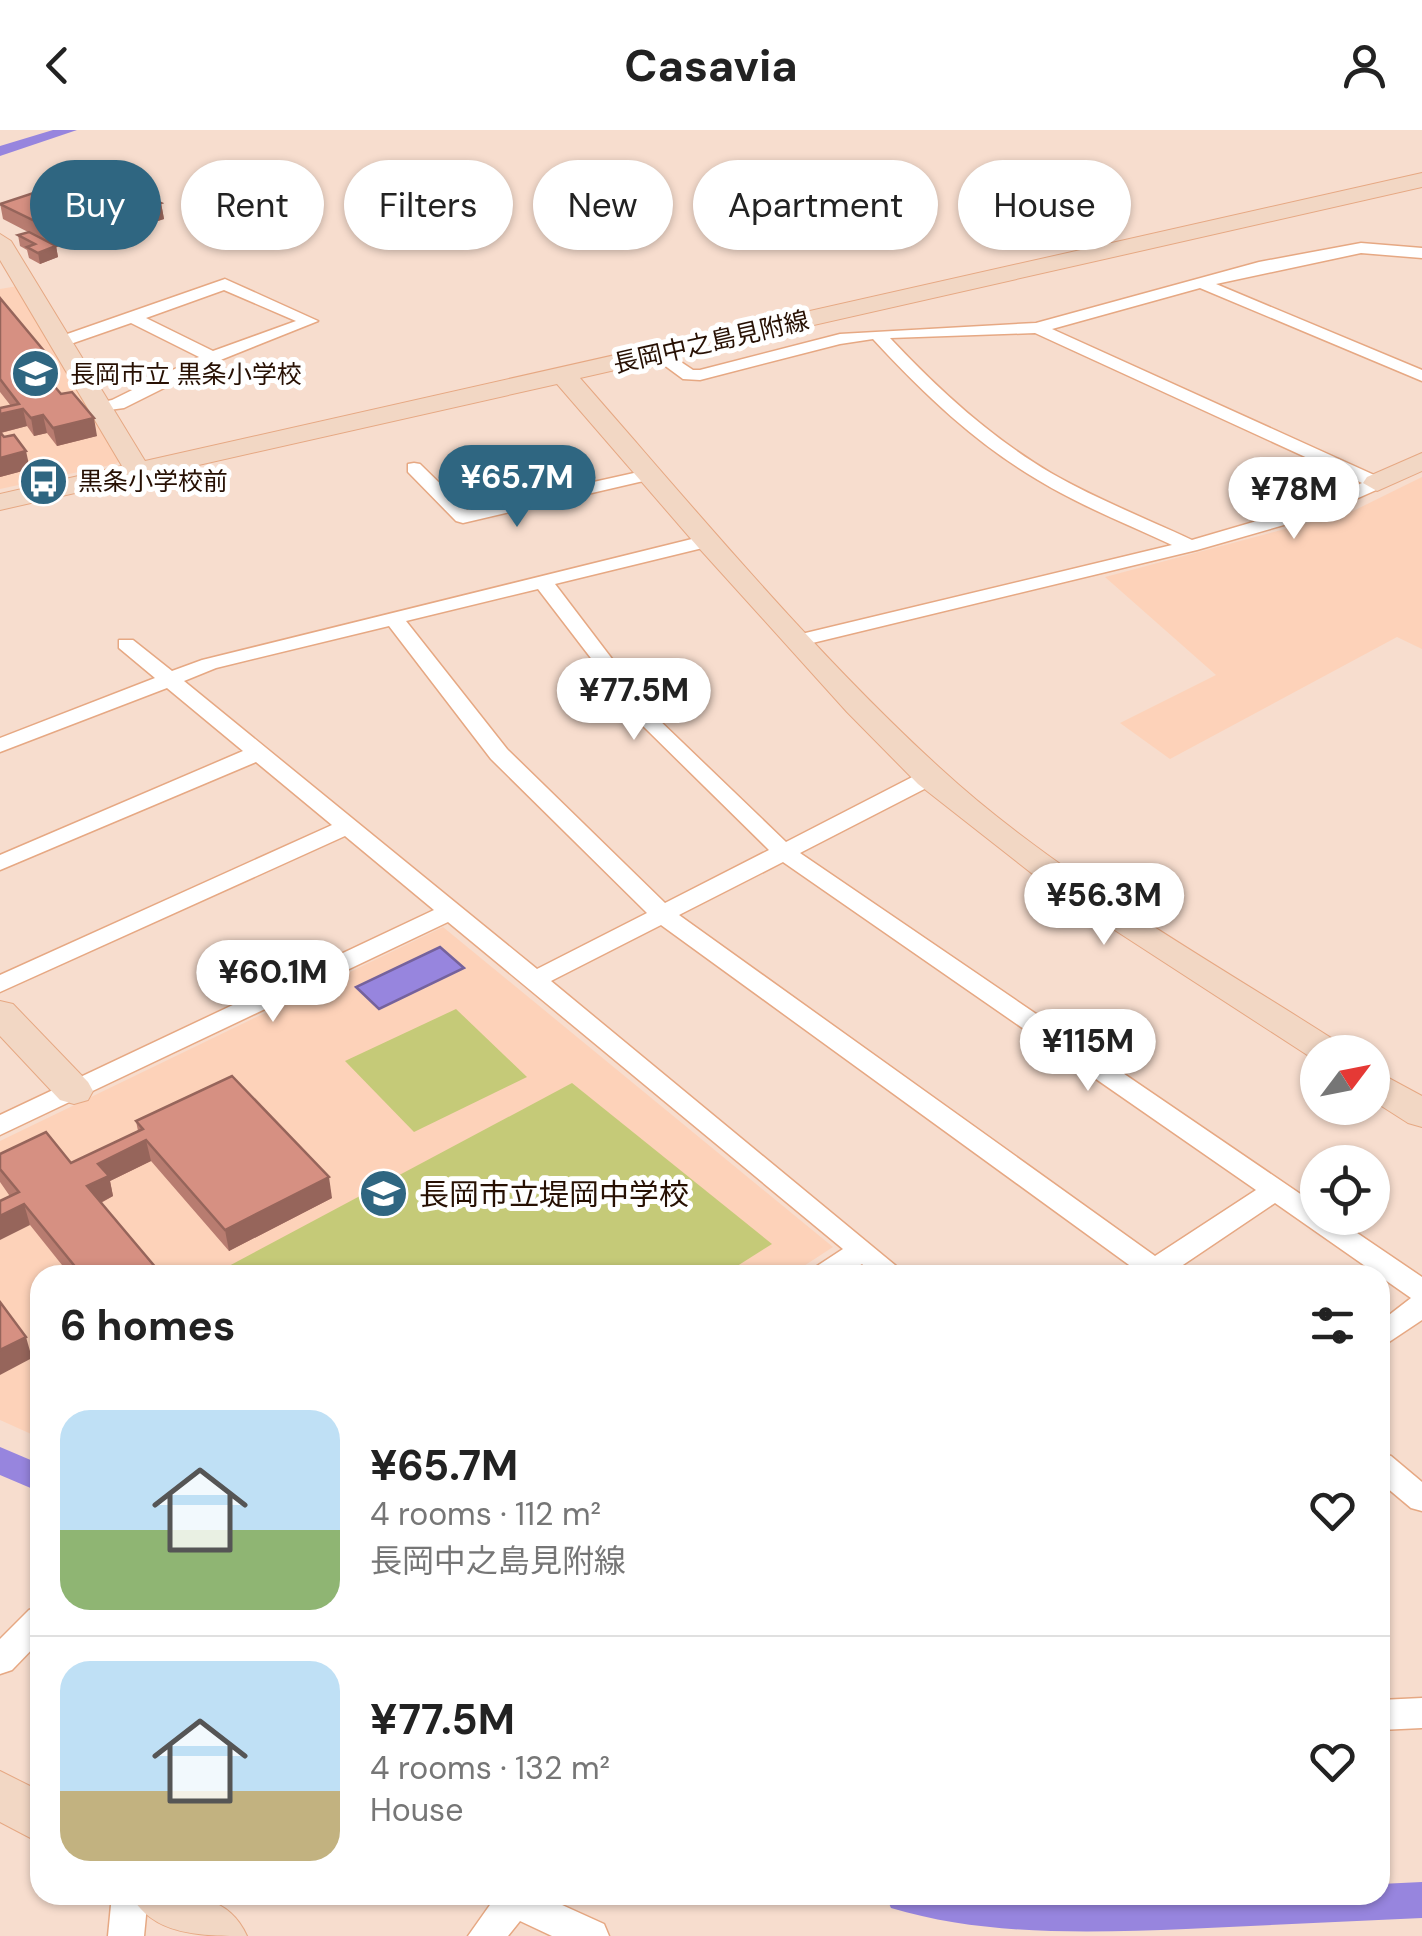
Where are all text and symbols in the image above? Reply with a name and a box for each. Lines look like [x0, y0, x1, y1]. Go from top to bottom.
text: Casavia [624, 36, 798, 95]
icon: back [30, 38, 85, 93]
icon: person [1337, 38, 1392, 93]
chip: Buy [30, 160, 161, 250]
chip: Rent [181, 160, 324, 250]
chip: Filters [344, 160, 513, 250]
chip: New [533, 160, 673, 250]
chip: Apartment [693, 160, 938, 250]
chip: House [958, 160, 1131, 250]
street label: 長岡中之島見附線 [610, 303, 812, 381]
school or university icon: 長岡市立 黒条小学校 [9, 348, 61, 400]
place label: 長岡市立 黒条小学校 [70, 358, 302, 391]
pin: ¥65.7M [436, 445, 598, 530]
bus stop icon: 黒条小学校前 [17, 455, 69, 507]
text: ¥65.7M [461, 456, 574, 498]
pin: ¥78M [1235, 457, 1353, 542]
place label: 黒条小学校前 [78, 465, 228, 498]
text: ¥78M [1250, 468, 1338, 510]
pin: ¥77.5M [553, 658, 715, 743]
text: ¥77.5M [579, 669, 689, 711]
pin: ¥56.3M [1023, 863, 1185, 948]
text: ¥56.3M [1046, 874, 1162, 916]
pin: ¥60.1M [192, 940, 354, 1025]
text: ¥60.1M [218, 951, 328, 993]
pin: ¥115M [1018, 1009, 1158, 1094]
text: ¥115M [1042, 1020, 1134, 1062]
north arrow [1300, 1035, 1390, 1125]
map controls [1300, 1035, 1390, 1235]
button: locate [1300, 1145, 1390, 1235]
school or university icon: 長岡市立堤岡中学校 [358, 1168, 410, 1220]
place label: 長岡市立堤岡中学校 [419, 1175, 689, 1214]
text: 6 homes [60, 1298, 235, 1353]
icon: filters [1305, 1298, 1360, 1353]
text: ¥65.7M [370, 1438, 518, 1493]
icon: home [140, 1450, 260, 1570]
icon: heart [1305, 1483, 1360, 1538]
text: 4 rooms · 112 m² [370, 1493, 601, 1535]
text: 長岡中之島見附線 [370, 1540, 626, 1582]
text: ¥77.5M [370, 1692, 515, 1747]
icon: home [140, 1701, 260, 1821]
icon: heart [1305, 1734, 1360, 1789]
text: 4 rooms · 132 m² [370, 1747, 610, 1789]
text: House [370, 1789, 463, 1831]

